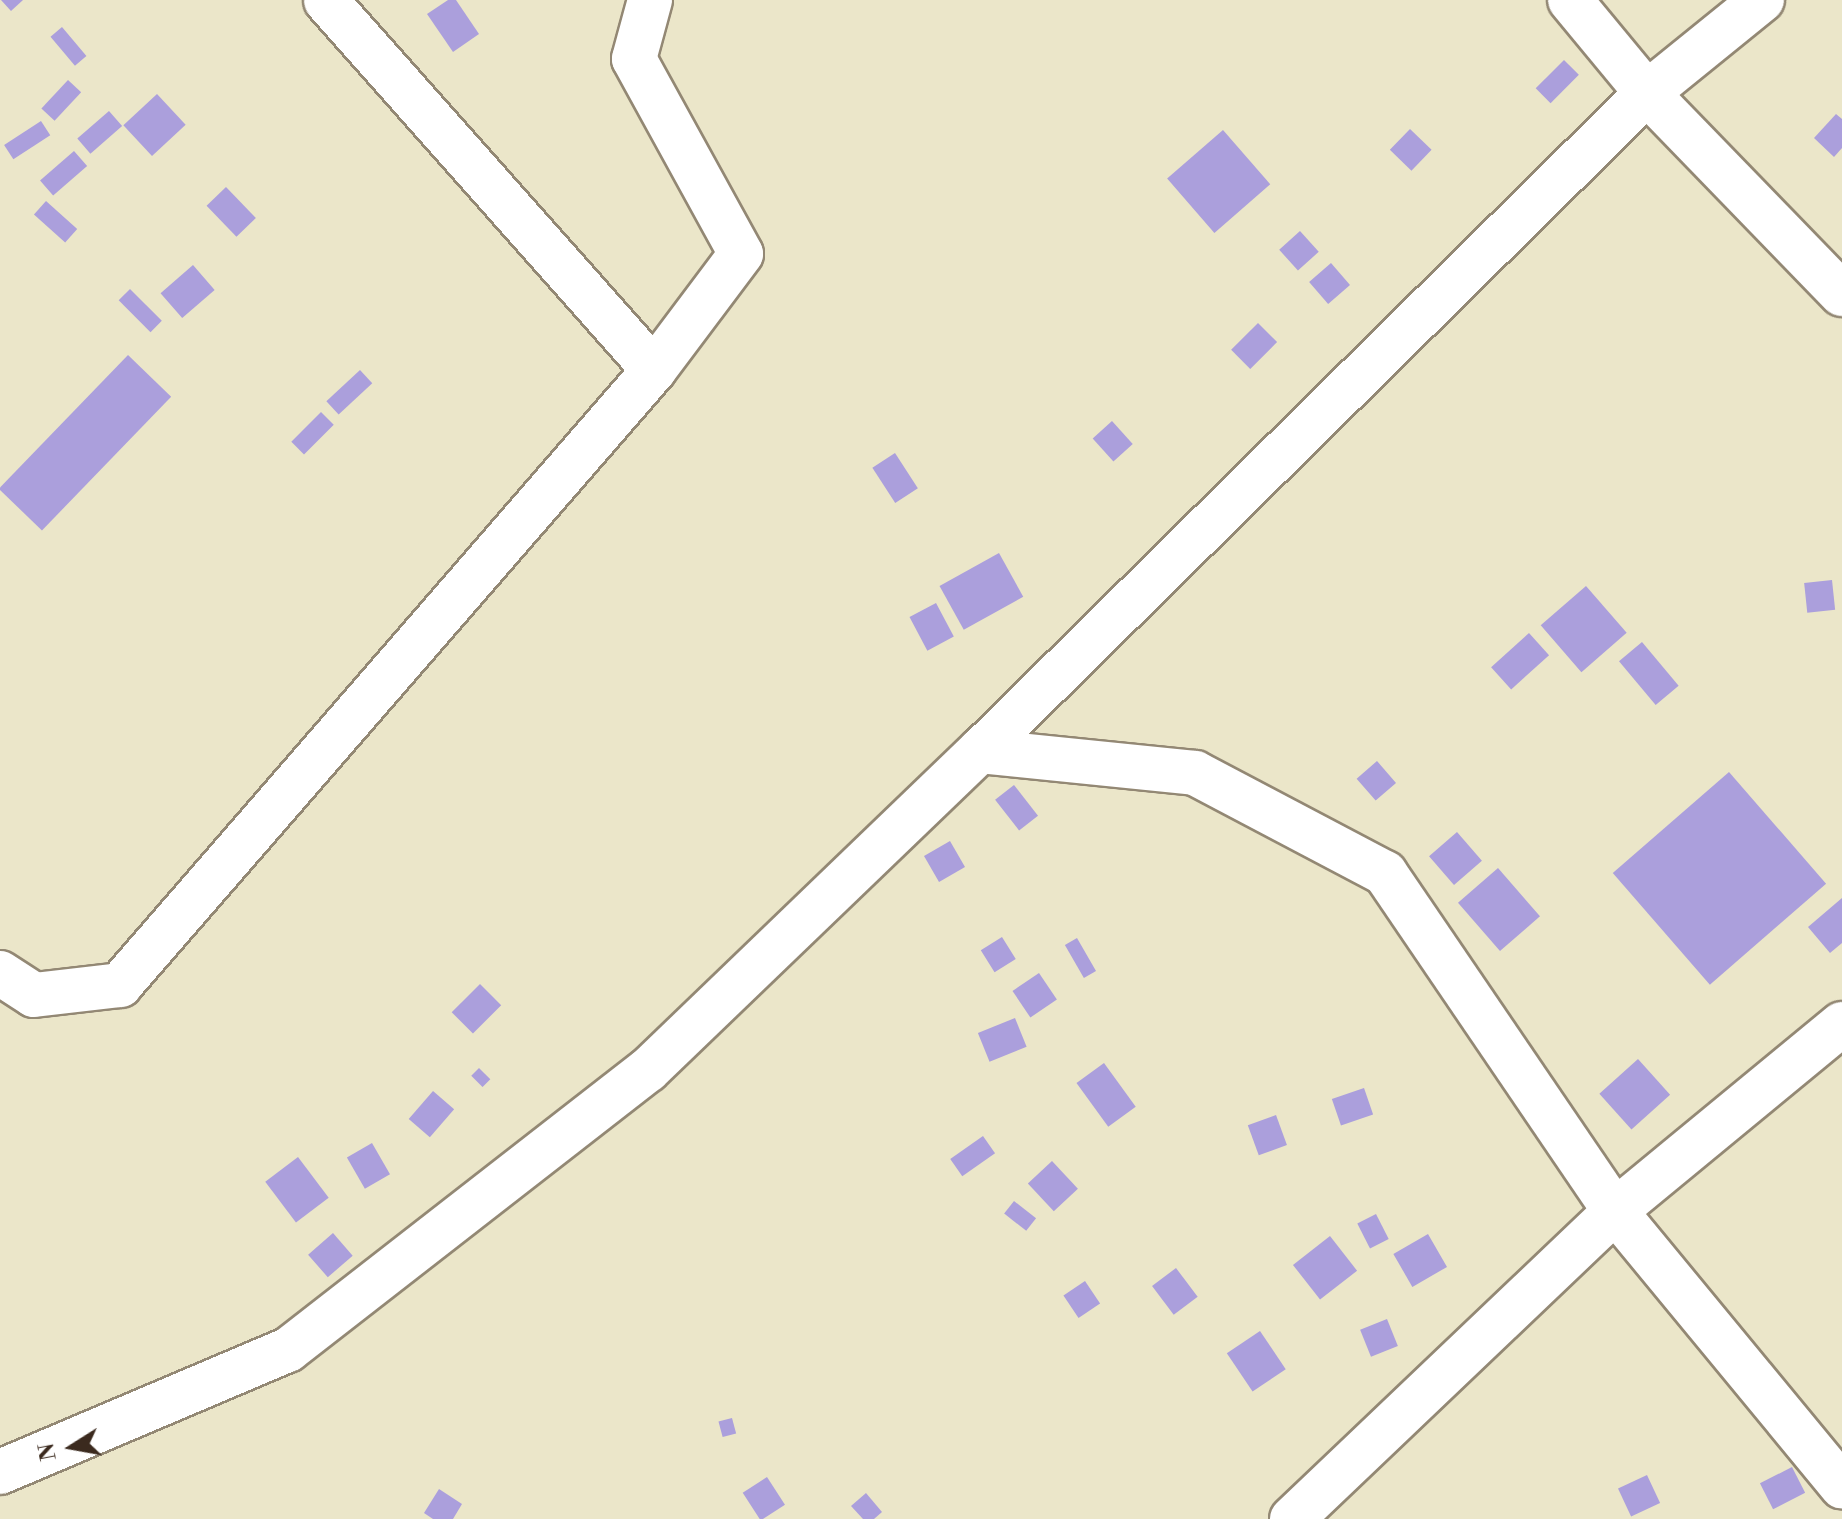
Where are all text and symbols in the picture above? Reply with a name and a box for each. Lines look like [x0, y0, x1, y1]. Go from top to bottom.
north arrow [32, 1407, 112, 1487]
text: N [33, 1441, 63, 1463]

